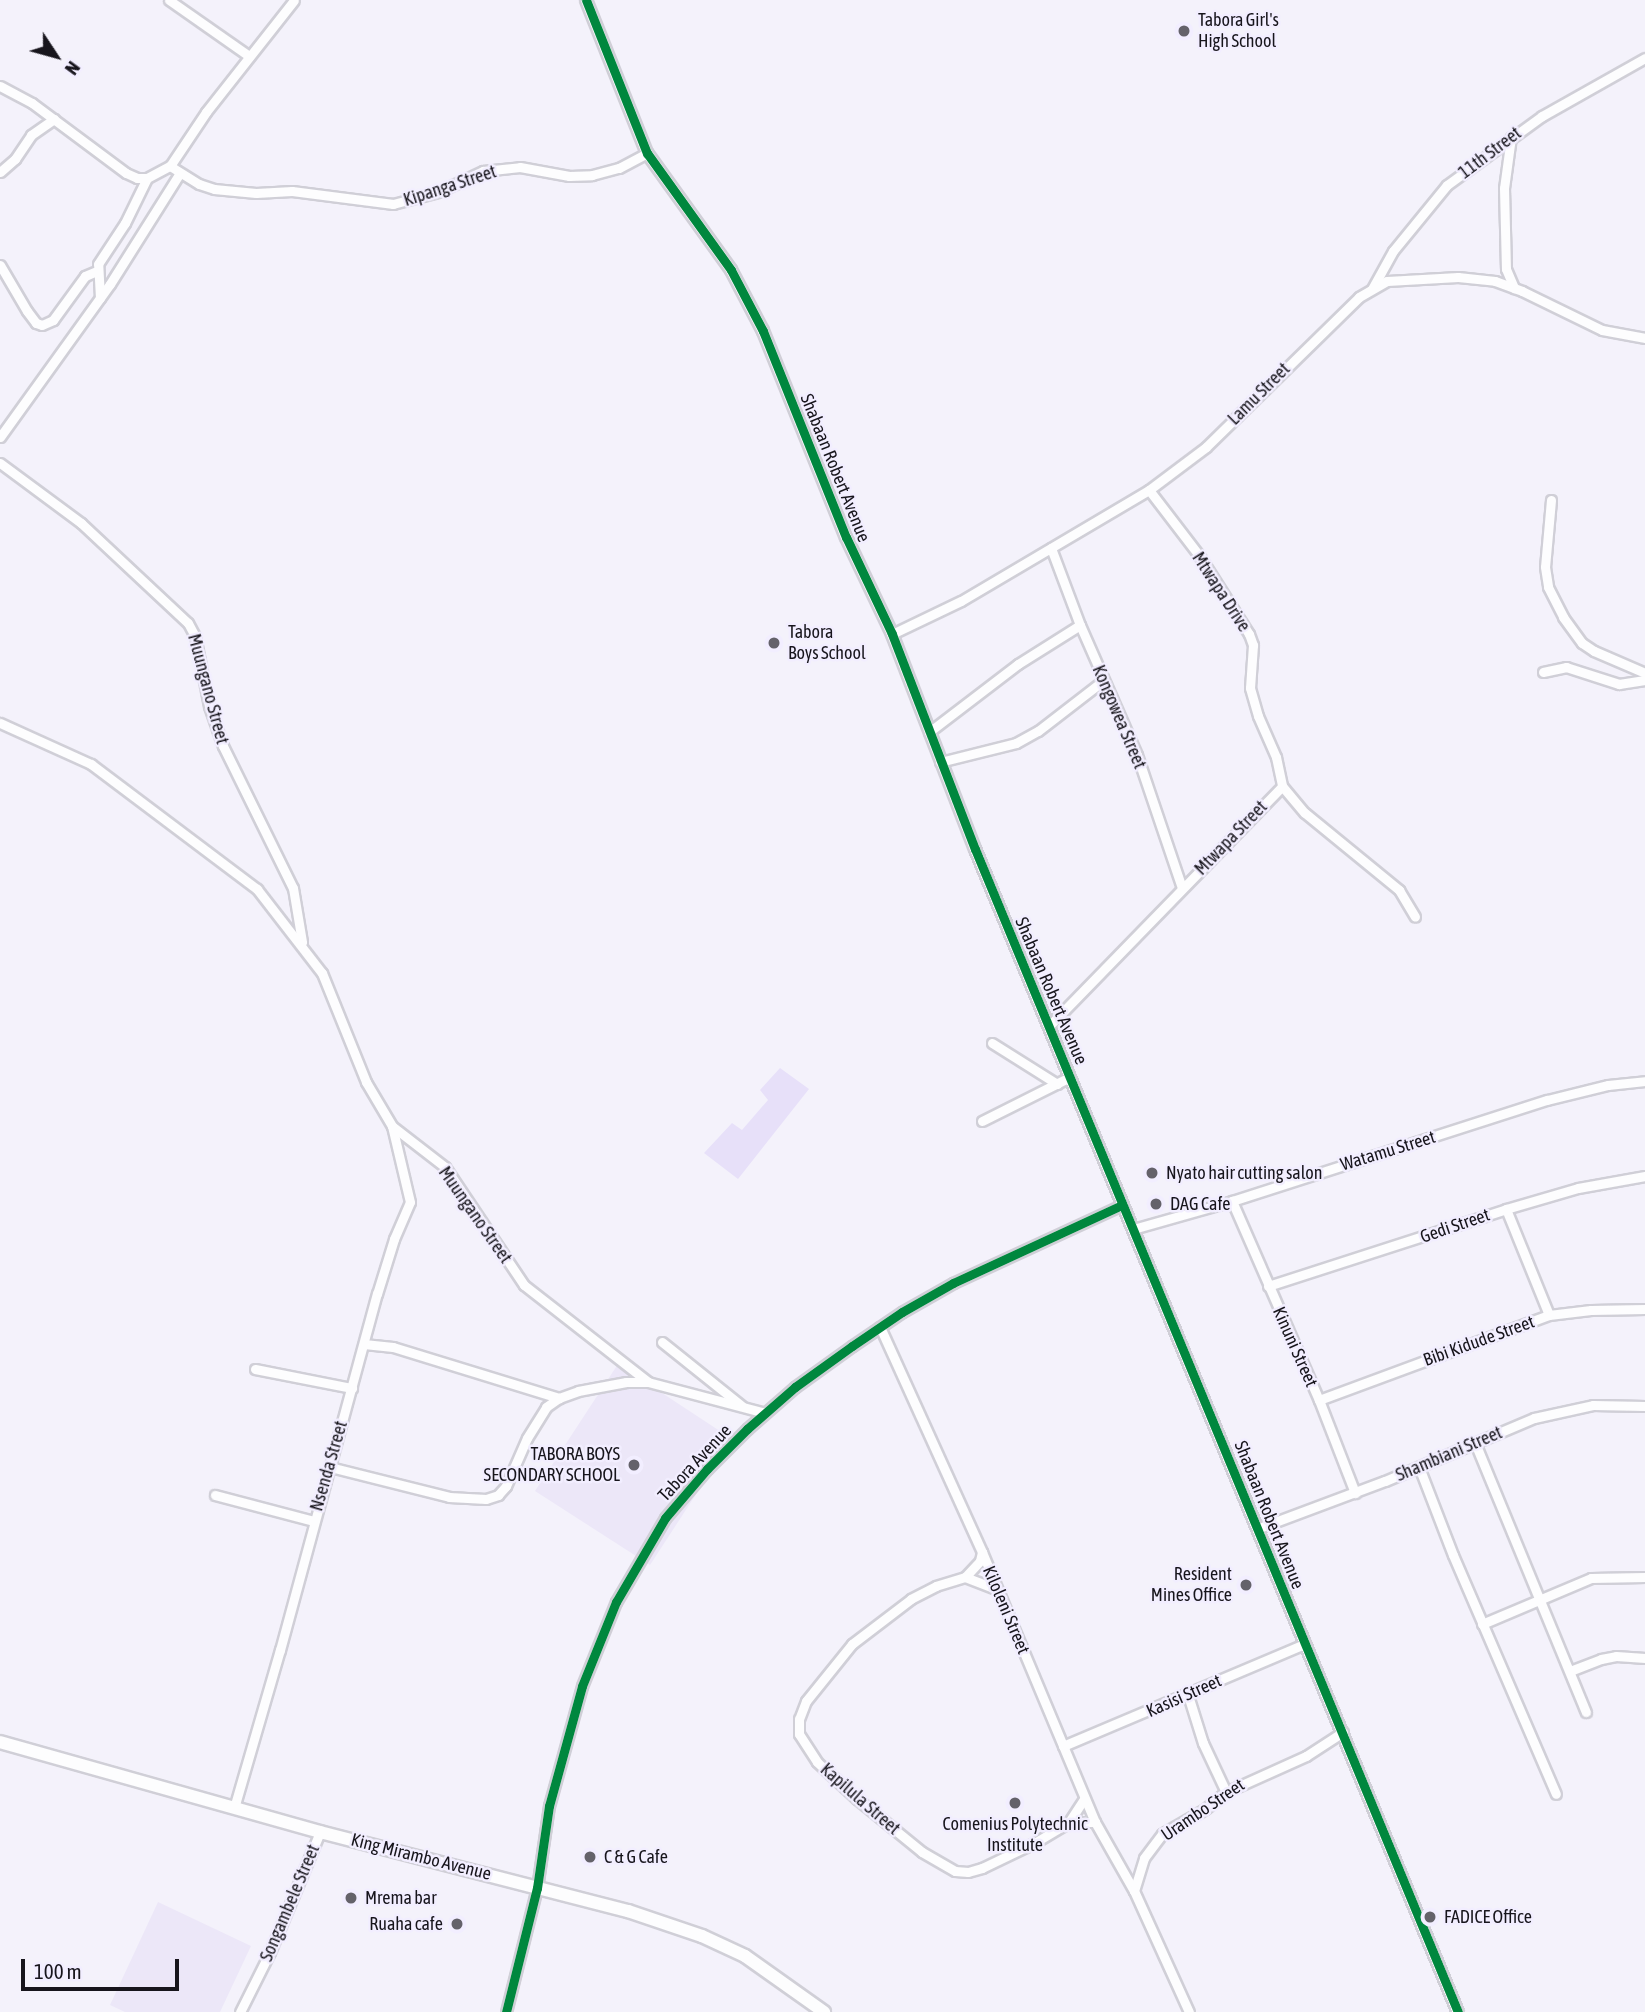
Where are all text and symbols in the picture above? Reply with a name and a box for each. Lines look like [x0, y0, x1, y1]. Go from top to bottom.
place label: Tabora Girl's High School [1198, 10, 1279, 52]
north arrow [21, 21, 91, 91]
marker: Tabora Girl's High School [1176, 23, 1192, 39]
text: N [61, 57, 85, 79]
street label: 11th Street [1454, 122, 1526, 184]
street label: Kipanga Street [401, 161, 499, 211]
street label: Lamu Street [1223, 358, 1295, 430]
street label: Shabaan Robert Avenue [795, 391, 875, 545]
street label: Mtwapa Drive [1187, 548, 1255, 636]
place label: Tabora Boys School [788, 622, 866, 664]
street label: Muungano Street [183, 632, 233, 746]
marker: Tabora Boys School [766, 635, 782, 651]
street label: Kongowea Street [1087, 662, 1151, 772]
street label: Mtwapa Street [1190, 796, 1272, 880]
street label: Shabaan Robert Avenue [1010, 914, 1092, 1068]
street label: Watamu Street [1338, 1126, 1438, 1176]
street label: Muungano Street [434, 1162, 516, 1268]
place label: Nyato hair cutting salon [1166, 1162, 1322, 1184]
marker: Nyato hair cutting salon [1144, 1165, 1160, 1181]
place label: DAG Cafe [1170, 1193, 1231, 1215]
marker: DAG Cafe [1148, 1196, 1164, 1212]
street label: Gedi Street [1417, 1204, 1493, 1248]
street label: Kinuni Street [1268, 1304, 1322, 1390]
street label: Bibi Kidude Street [1420, 1311, 1538, 1371]
street label: Nsenda Street [306, 1418, 352, 1514]
street label: Tabora Avenue [654, 1420, 736, 1506]
street label: Shambiani Street [1393, 1422, 1505, 1486]
street label: Shabaan Robert Avenue [1229, 1438, 1309, 1592]
place label: TABORA BOYS SECONDARY SCHOOL [484, 1444, 620, 1486]
marker: TABORA BOYS SECONDARY SCHOOL [626, 1457, 642, 1473]
street label: Kiloleni Street [978, 1563, 1034, 1657]
place label: Resident Mines Office [1151, 1564, 1232, 1606]
marker: Resident Mines Office [1238, 1577, 1254, 1593]
street label: Kasisi Street [1143, 1670, 1225, 1722]
street label: Kapilula Street [816, 1759, 904, 1839]
street label: Urambo Street [1157, 1774, 1249, 1846]
marker: Comenius Polytechnic Institute [1007, 1795, 1023, 1811]
place label: Comenius Polytechnic Institute [942, 1814, 1088, 1856]
street label: King Mirambo Avenue [349, 1829, 493, 1885]
street label: Songambele Street [256, 1841, 324, 1965]
place label: C & G Cafe [604, 1846, 668, 1868]
marker: C & G Cafe [582, 1849, 598, 1865]
place label: Mrema bar [365, 1887, 437, 1909]
marker: Mrema bar [343, 1890, 359, 1906]
place label: FADICE Office [1444, 1906, 1532, 1928]
marker: FADICE Office [1422, 1909, 1438, 1925]
place label: Ruaha cafe [369, 1913, 443, 1935]
marker: Ruaha cafe [449, 1916, 465, 1932]
scale bar [24, 1946, 182, 1990]
text: 100 m [34, 1959, 82, 1983]

